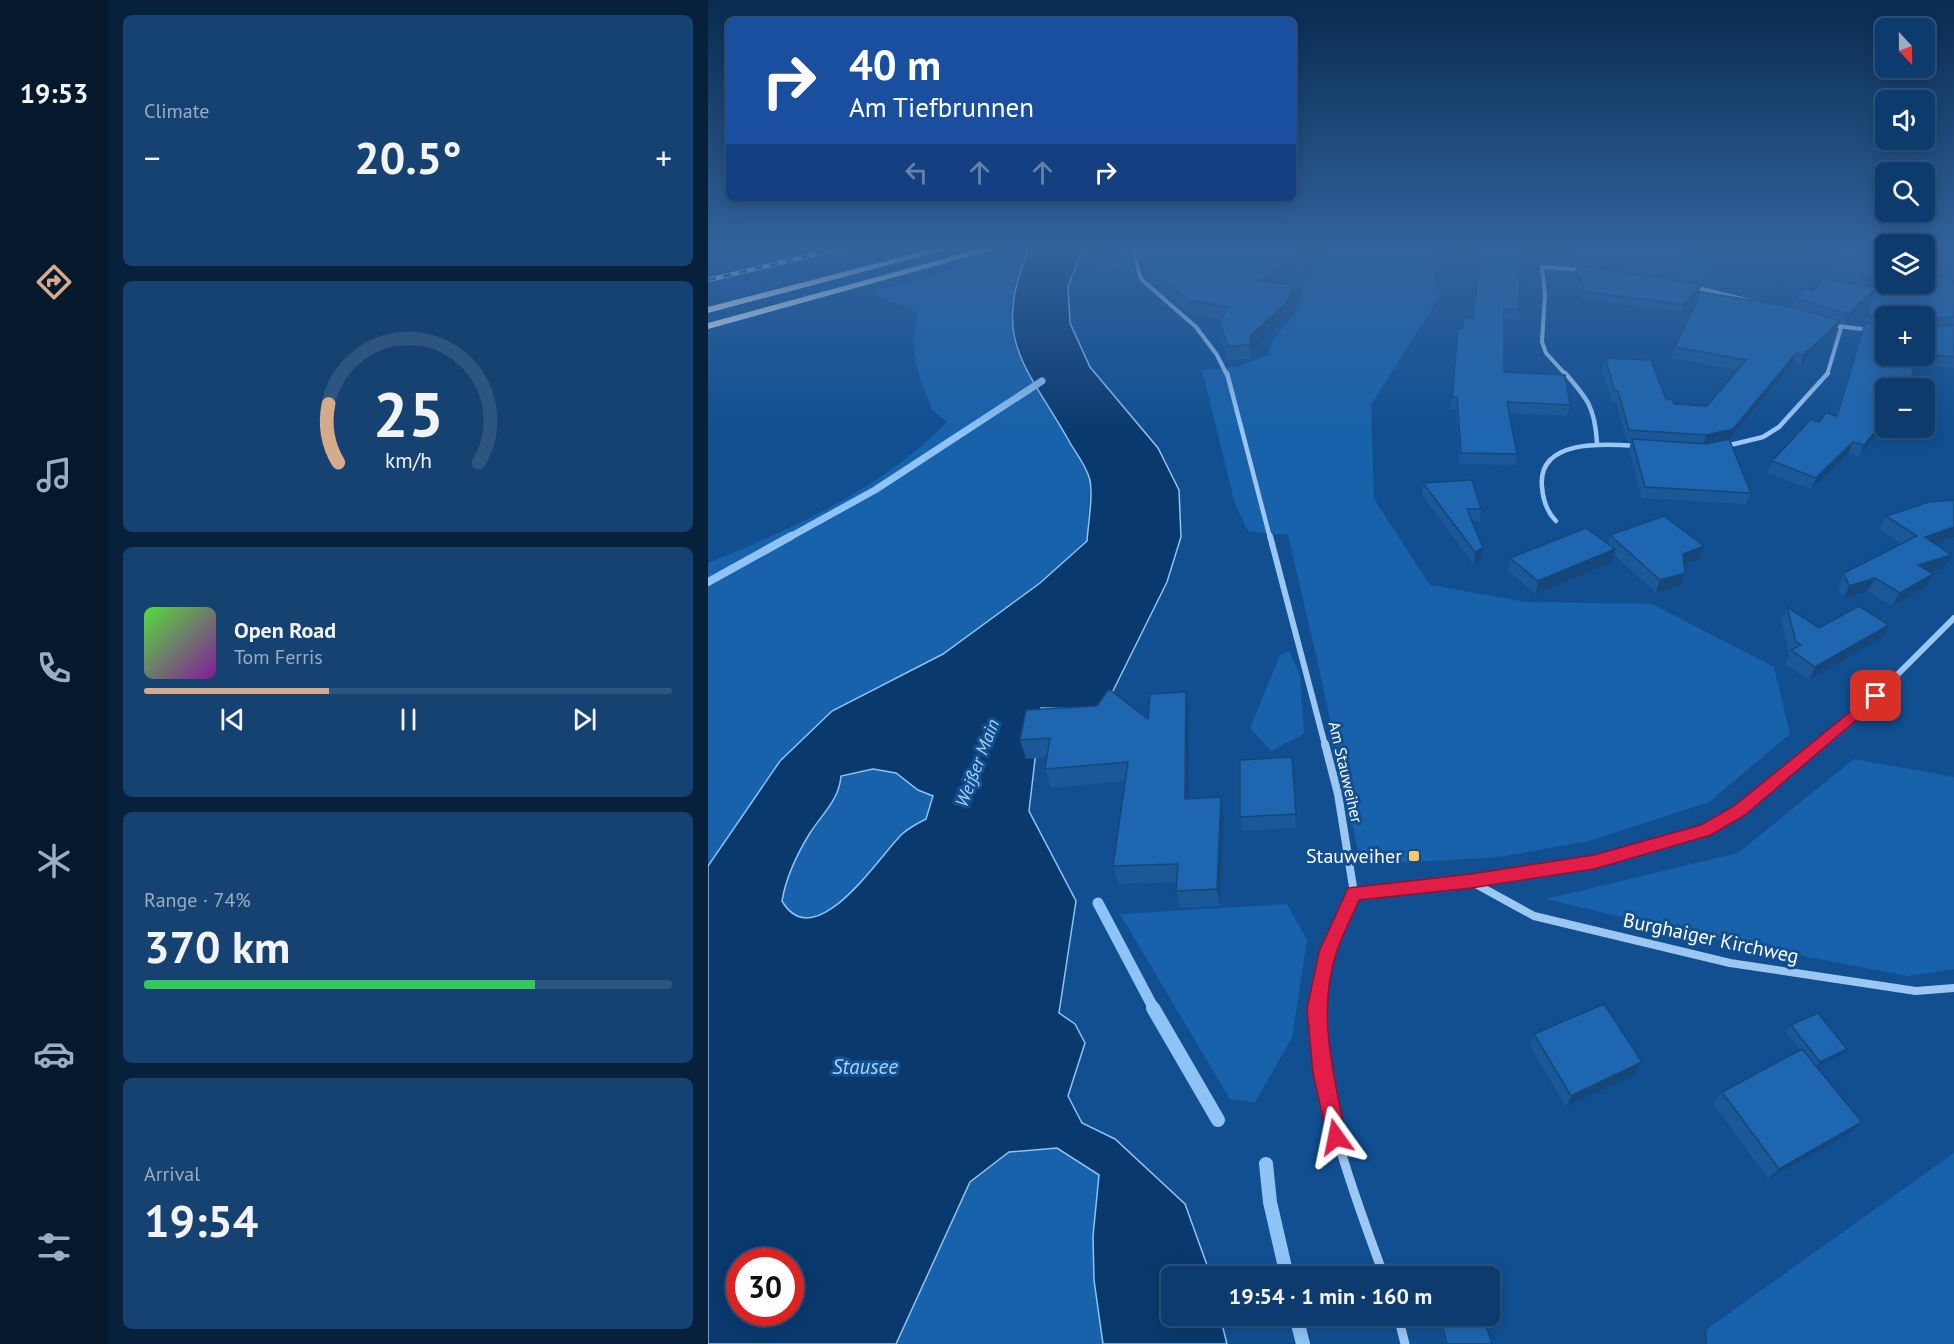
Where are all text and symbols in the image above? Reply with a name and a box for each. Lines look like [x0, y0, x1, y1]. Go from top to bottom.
north arrow [1875, 18, 1935, 78]
map controls [1875, 18, 1935, 438]
text: 40 m [849, 37, 941, 92]
icon: right [750, 42, 828, 120]
text: 19:53 [20, 76, 88, 110]
text: Am Tiefbrunnen [849, 90, 1034, 124]
button: sound [1875, 90, 1935, 150]
text: Climate [144, 98, 210, 124]
text: 20.5° [354, 128, 462, 186]
text: − [144, 136, 161, 179]
text: + [655, 136, 672, 179]
icon: left [900, 156, 933, 189]
icon: ahead [963, 156, 996, 189]
icon: ahead [1026, 156, 1059, 189]
icon: right [1089, 156, 1122, 189]
button: search [1875, 162, 1935, 222]
button: layers [1875, 234, 1935, 294]
icon: directions [33, 261, 75, 303]
button: + [1875, 306, 1935, 366]
text: 25 [373, 373, 443, 454]
button: − [1875, 378, 1935, 438]
text: km/h [384, 447, 431, 475]
icon: music [33, 454, 75, 496]
text: Open Road [234, 616, 336, 644]
text: Tom Ferris [234, 644, 323, 670]
icon: phone [33, 647, 75, 689]
pin [1850, 670, 1901, 721]
icon: arrive [1859, 679, 1892, 712]
icon: previous [216, 703, 249, 736]
icon: pause [392, 703, 425, 736]
icon: next [568, 703, 601, 736]
water label: Weißer Main [950, 716, 1004, 810]
street label: Am Stauweiher [1325, 719, 1368, 825]
icon: climate [33, 840, 75, 882]
place label: Stauweiher [1306, 843, 1402, 869]
marker: Stauweiher [1407, 849, 1421, 863]
text: Range · 74% [144, 887, 251, 913]
street label: Burghaiger Kirchweg [1621, 907, 1801, 969]
text: 370 km [144, 917, 290, 975]
icon: car [33, 1033, 75, 1075]
water label: Stausee [832, 1053, 898, 1080]
position arrow [1304, 1105, 1368, 1169]
text: Arrival [144, 1161, 200, 1187]
text: 19:54 [144, 1191, 258, 1249]
icon: filters [33, 1226, 75, 1268]
speed limit sign: 30 [726, 1248, 804, 1326]
text: 19:54 · 1 min · 160 m [1229, 1282, 1432, 1310]

